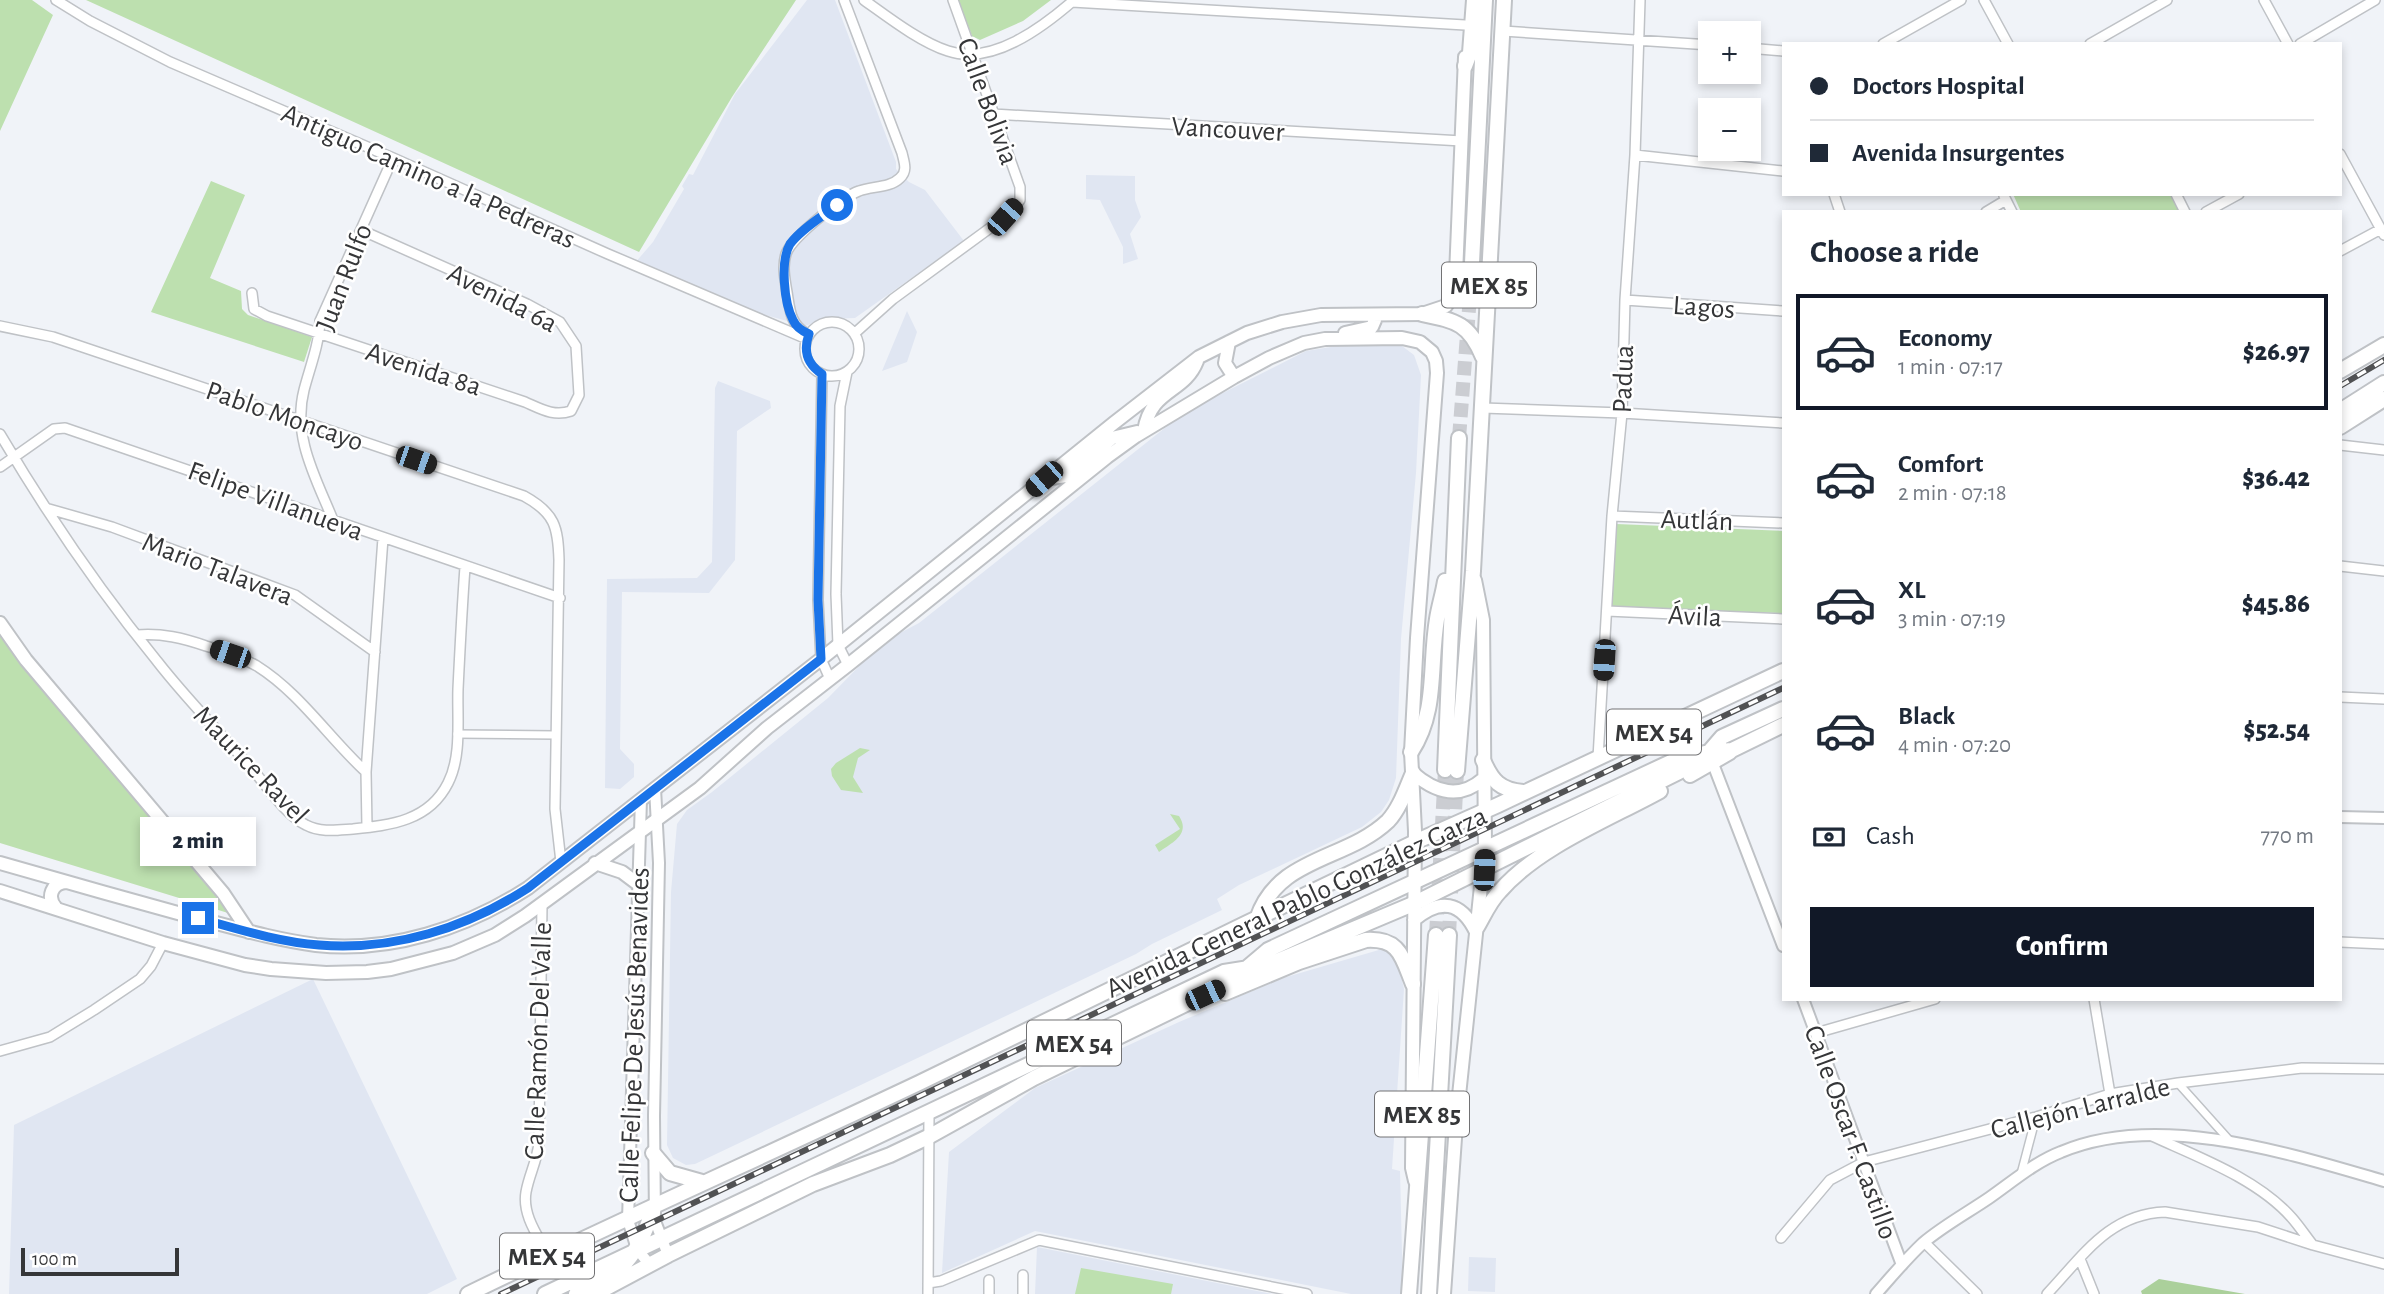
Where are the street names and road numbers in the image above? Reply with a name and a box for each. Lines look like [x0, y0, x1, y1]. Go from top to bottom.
street label: Calle Bolivia [951, 35, 1023, 169]
street label: Antiguo Camino a la Pedreras [277, 99, 579, 254]
street label: Vancouver [1171, 113, 1285, 147]
street label: Juan Rulfo [312, 220, 378, 335]
street label: Avenida 6a [443, 259, 562, 338]
road number: MEX 85 [1442, 262, 1536, 308]
street label: Lagos [1672, 292, 1736, 324]
street label: Avenida 8a [362, 338, 485, 402]
street label: Padua [1609, 344, 1639, 414]
street label: Pablo Moncayo [202, 377, 367, 457]
street label: Felipe Villanueva [184, 457, 367, 547]
street label: Autlán [1660, 506, 1734, 536]
street label: Mario Talavera [138, 528, 297, 611]
street label: Ávila [1667, 599, 1723, 632]
street label: Maurice Ravel [188, 701, 313, 830]
road number: MEX 54 [1607, 710, 1701, 754]
street label: Avenida General Pablo González Garza [1102, 802, 1492, 1004]
street label: Calle Felipe De Jesús Benavides [615, 867, 655, 1203]
street label: Calle Ramón Del Valle [521, 922, 557, 1160]
road number: MEX 54 [1027, 1020, 1121, 1066]
street label: Calle Oscar F. Castillo [1798, 1022, 1902, 1243]
street label: Callejón Larralde [1988, 1073, 2173, 1145]
road number: MEX 85 [1375, 1092, 1469, 1136]
road number: MEX 54 [500, 1233, 594, 1278]

